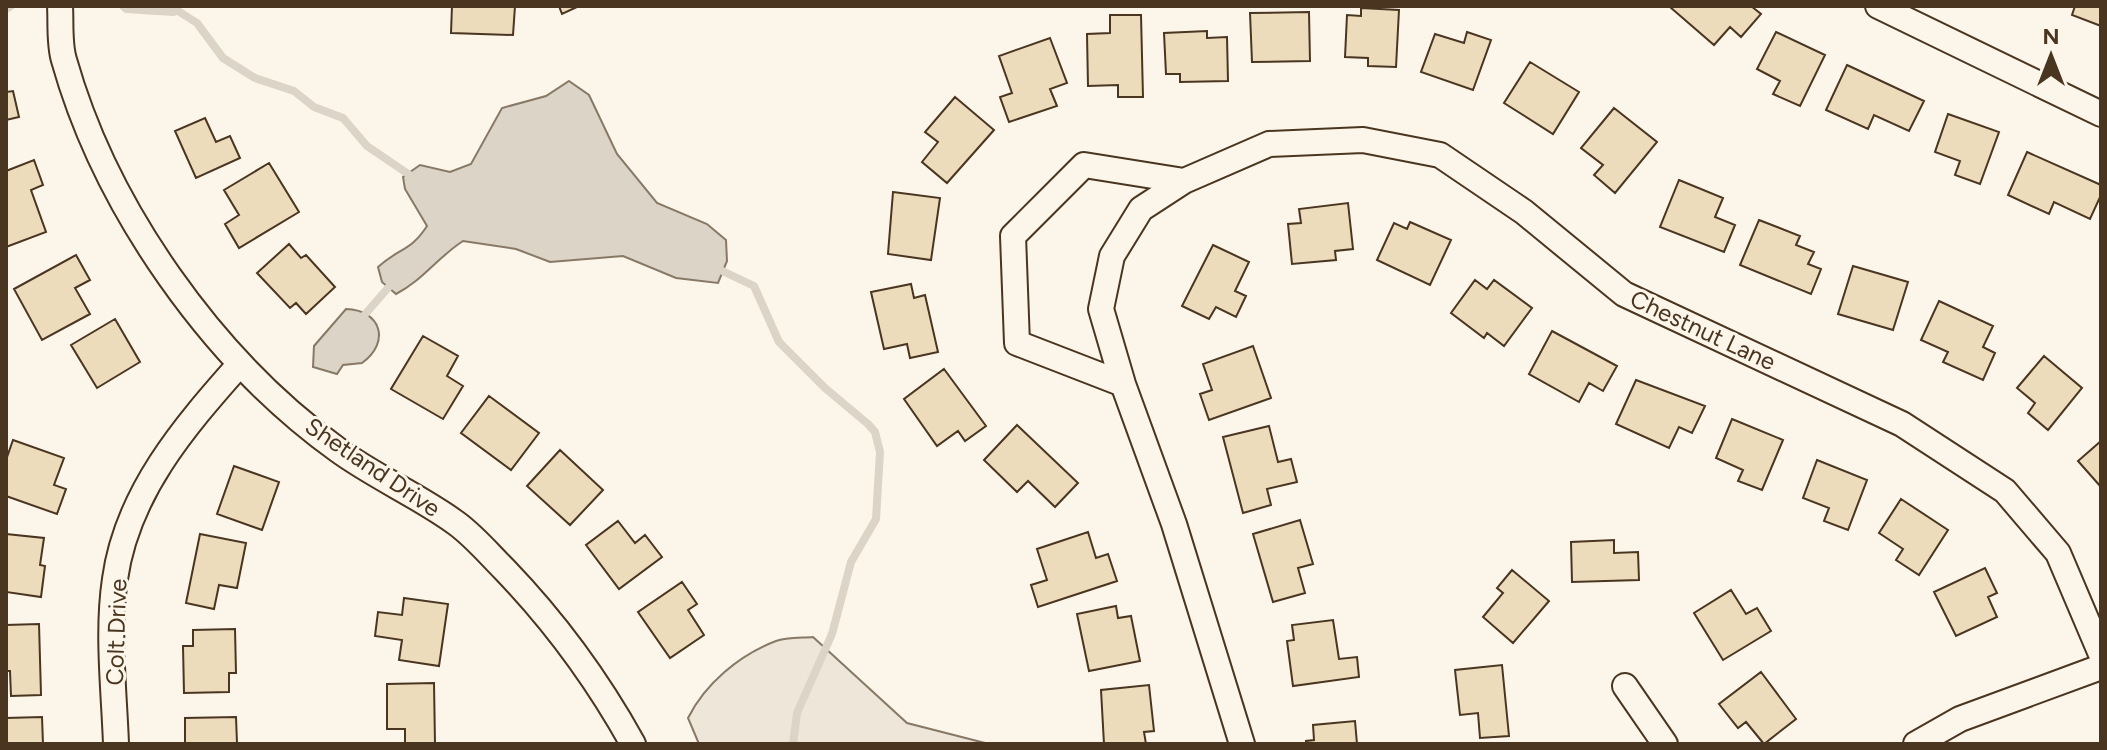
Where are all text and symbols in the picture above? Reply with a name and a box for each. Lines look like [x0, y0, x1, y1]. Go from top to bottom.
north arrow [2011, 16, 2091, 96]
text: N [2042, 23, 2060, 50]
street label: Chestnut Lane [1626, 284, 1780, 376]
street label: Shetland Drive [300, 411, 446, 523]
street label: Colt Drive [100, 578, 132, 686]

